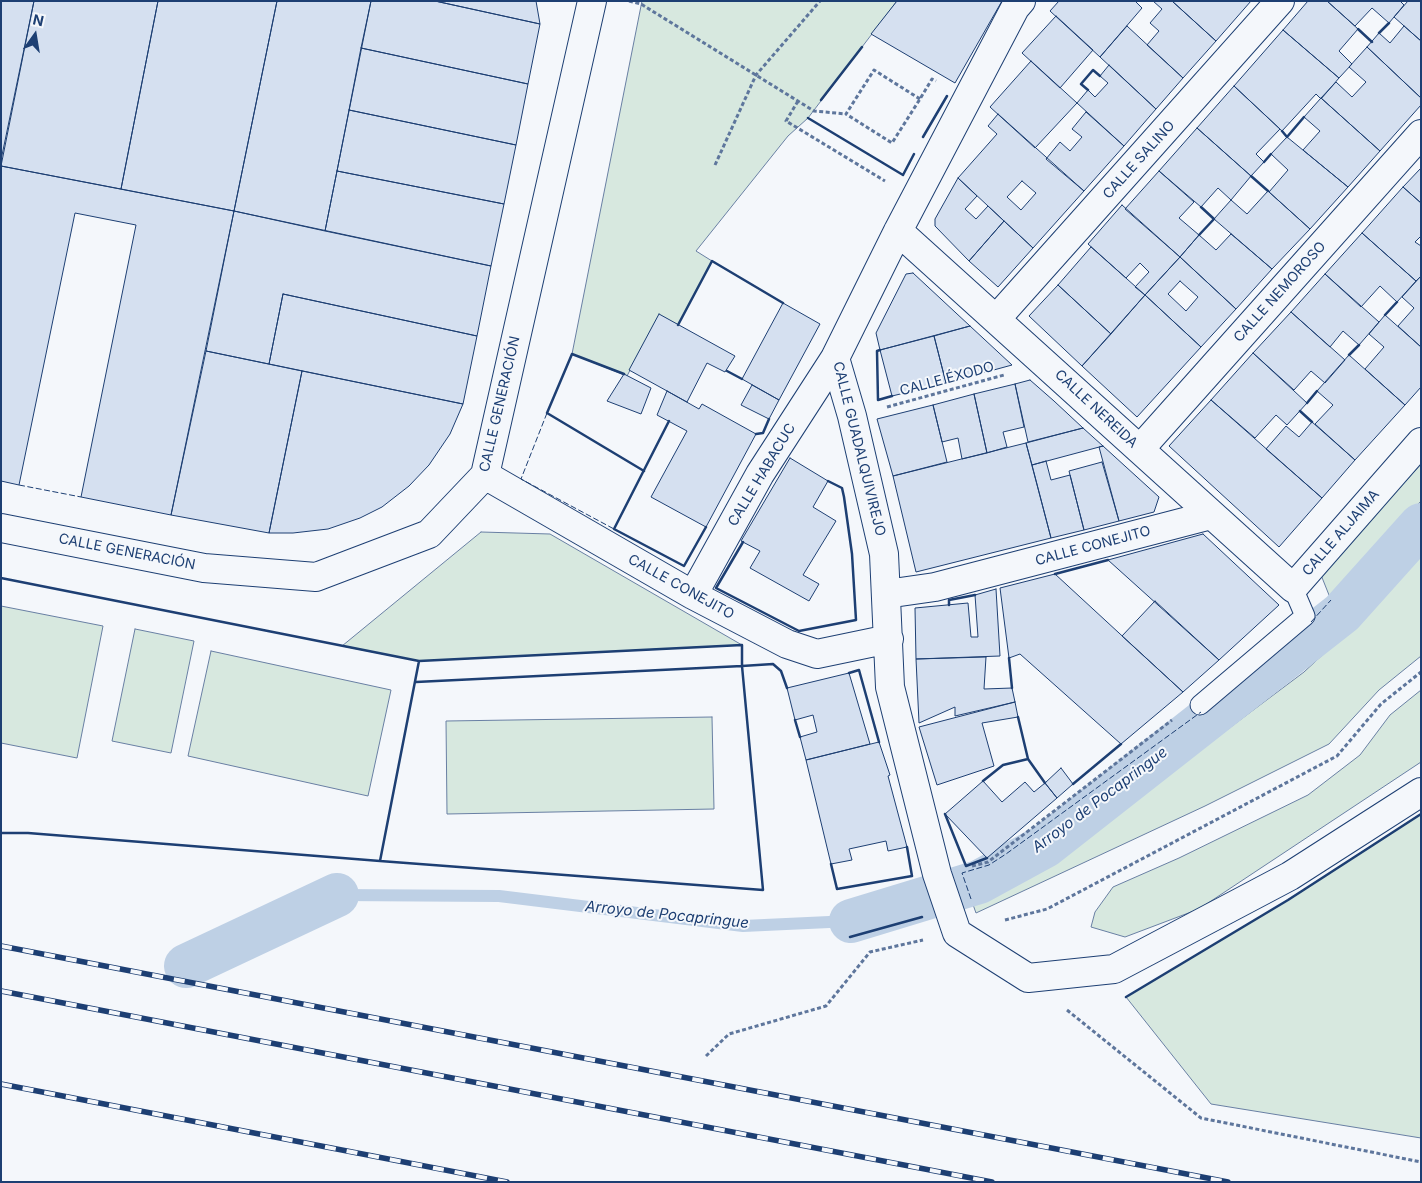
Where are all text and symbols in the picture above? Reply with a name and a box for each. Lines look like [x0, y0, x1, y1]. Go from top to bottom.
north arrow [10, 10, 60, 60]
text: N [31, 10, 46, 29]
street label: CALLE SALINO [1100, 117, 1178, 203]
street label: CALLE NEMOROSO [1230, 238, 1330, 346]
street label: CALLE GENERACIÓN [476, 334, 524, 474]
street label: CALLE ÉXODO [898, 358, 996, 400]
street label: CALLE GUADALQUIVIREJO [829, 360, 889, 538]
street label: CALLE NEREIDA [1051, 366, 1141, 452]
street label: CALLE HABACUC [725, 420, 799, 530]
street label: CALLE ALJAIMA [1299, 486, 1383, 580]
street label: CALLE CONEJITO [1033, 523, 1153, 569]
street label: CALLE GENERACIÓN [57, 530, 197, 574]
street label: CALLE CONEJITO [625, 551, 737, 623]
water label: Arroyo de Pocapringue [1029, 743, 1171, 857]
water label: Arroyo de Pocapringue [584, 897, 750, 933]

